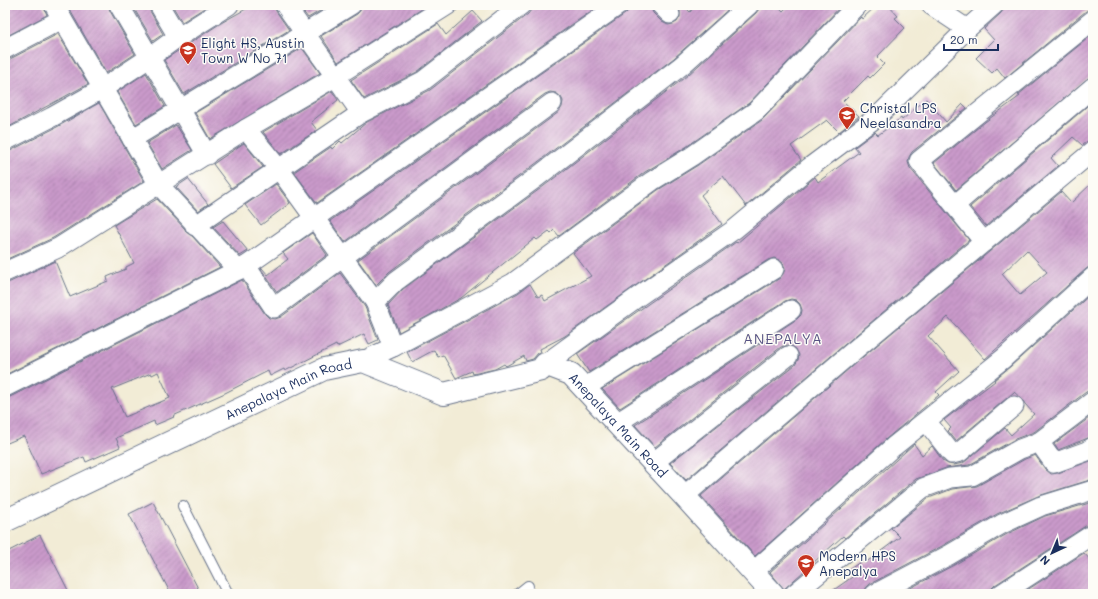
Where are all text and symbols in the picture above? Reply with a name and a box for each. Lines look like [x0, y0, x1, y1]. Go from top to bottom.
scale bar [944, 26, 998, 52]
text: 20 m [950, 31, 978, 47]
place label: Elight HS, Austin Town W No 71 [201, 34, 304, 66]
school or university icon: Elight HS, Austin Town W No 71 [178, 40, 198, 65]
place label: Christal LPS Neelasandra [860, 99, 942, 131]
school or university icon: Christal LPS Neelasandra [837, 105, 857, 130]
district label: ANEPALYA [743, 329, 823, 348]
street label: Anepalaya Main Road [222, 355, 353, 423]
street label: Anepalaya Main Road [566, 368, 671, 481]
north arrow [1032, 533, 1072, 573]
place label: Modern HPS Anepalya [819, 547, 896, 579]
text: N [1036, 552, 1053, 569]
school or university icon: Modern HPS Anepalya [796, 553, 816, 578]

